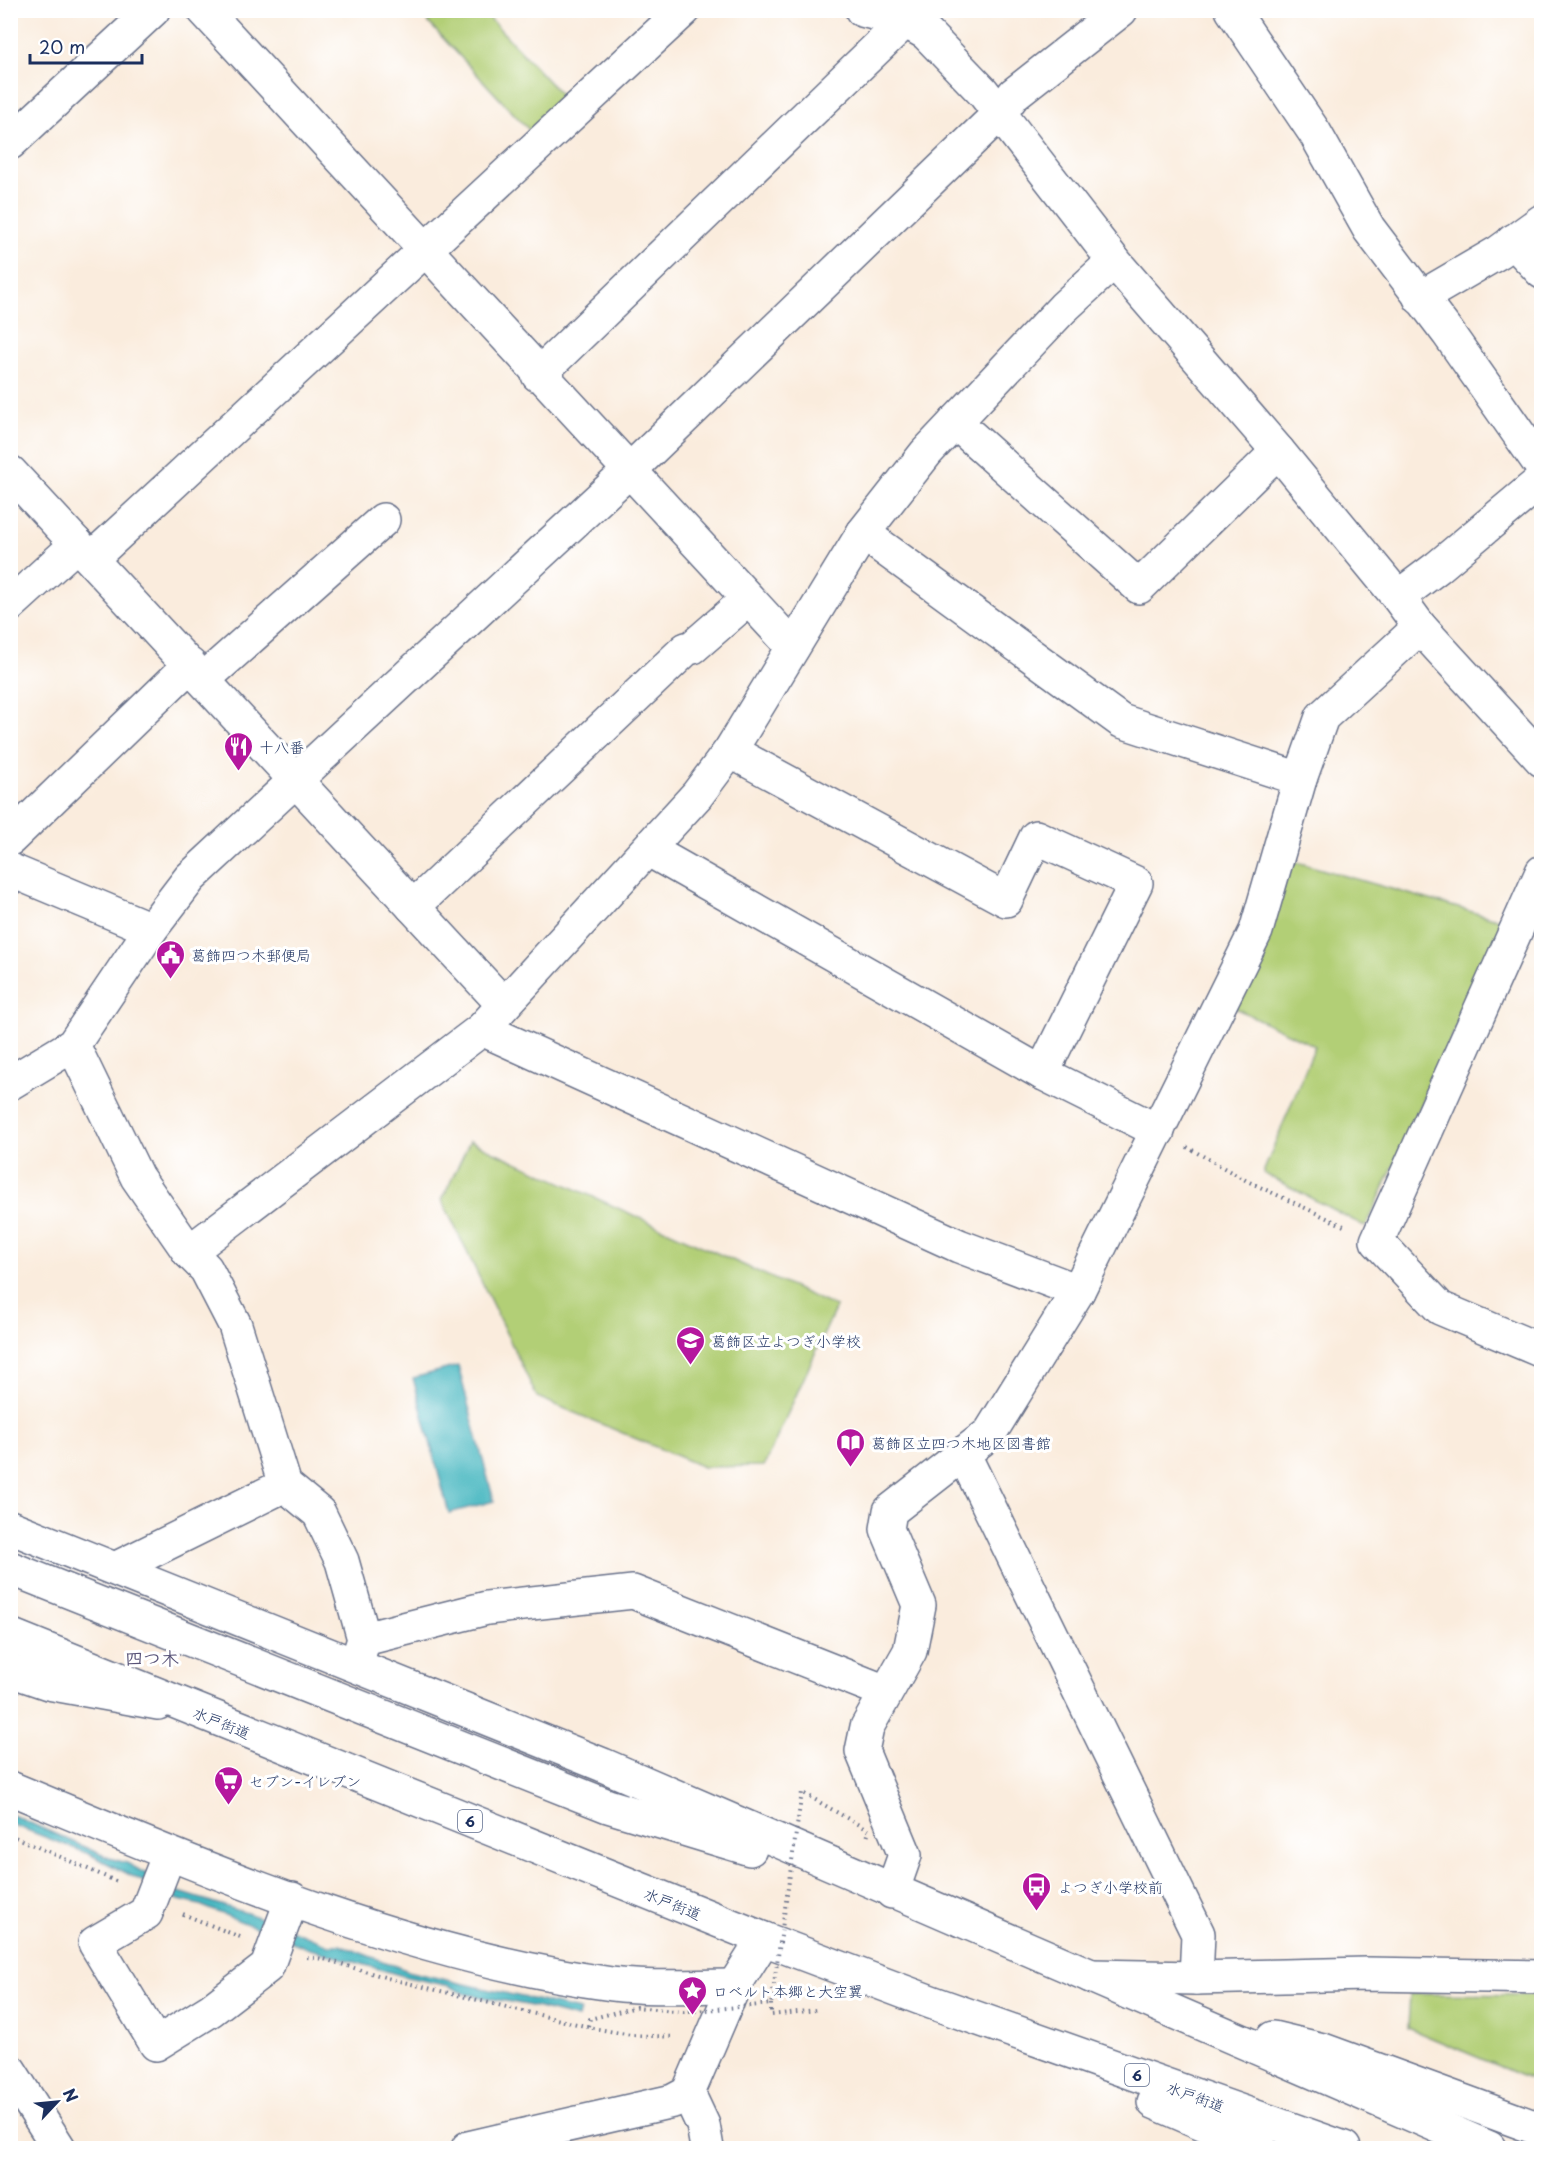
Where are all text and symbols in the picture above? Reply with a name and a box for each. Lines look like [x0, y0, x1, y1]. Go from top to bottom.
scale bar [30, 27, 142, 65]
text: 20 m [39, 33, 85, 60]
restaurant icon: 十八番 [222, 730, 254, 772]
place label: 十八番 [259, 735, 304, 758]
public building icon: 葛飾四つ木郵便局 [154, 938, 186, 980]
place label: 葛飾四つ木郵便局 [191, 943, 311, 966]
school or university icon: 葛飾区立よつぎ小学校 [674, 1324, 706, 1366]
place label: 葛飾区立よつぎ小学校 [711, 1329, 861, 1352]
library icon: 葛飾区立四つ木地区図書館 [834, 1426, 866, 1468]
place label: 葛飾区立四つ木地区図書館 [871, 1431, 1051, 1454]
district label: 四つ木 [125, 1644, 179, 1671]
street label: 水戸街道 [190, 1700, 254, 1744]
supermarket icon: セブン-イレブン [212, 1764, 244, 1806]
place label: セブン-イレブン [249, 1769, 361, 1792]
road number: 6 [458, 1810, 482, 1832]
bus stop icon: よつぎ小学校前 [1021, 1870, 1053, 1912]
place label: よつぎ小学校前 [1058, 1875, 1163, 1898]
street label: 水戸街道 [641, 1881, 705, 1925]
place icon: ロベルト本郷と大空翼 [676, 1974, 708, 2016]
place label: ロベルト本郷と大空翼 [713, 1979, 863, 2002]
road number: 6 [1125, 2064, 1149, 2086]
north arrow [27, 2072, 87, 2132]
street label: 水戸街道 [1164, 2075, 1228, 2117]
text: N [58, 2084, 85, 2106]

